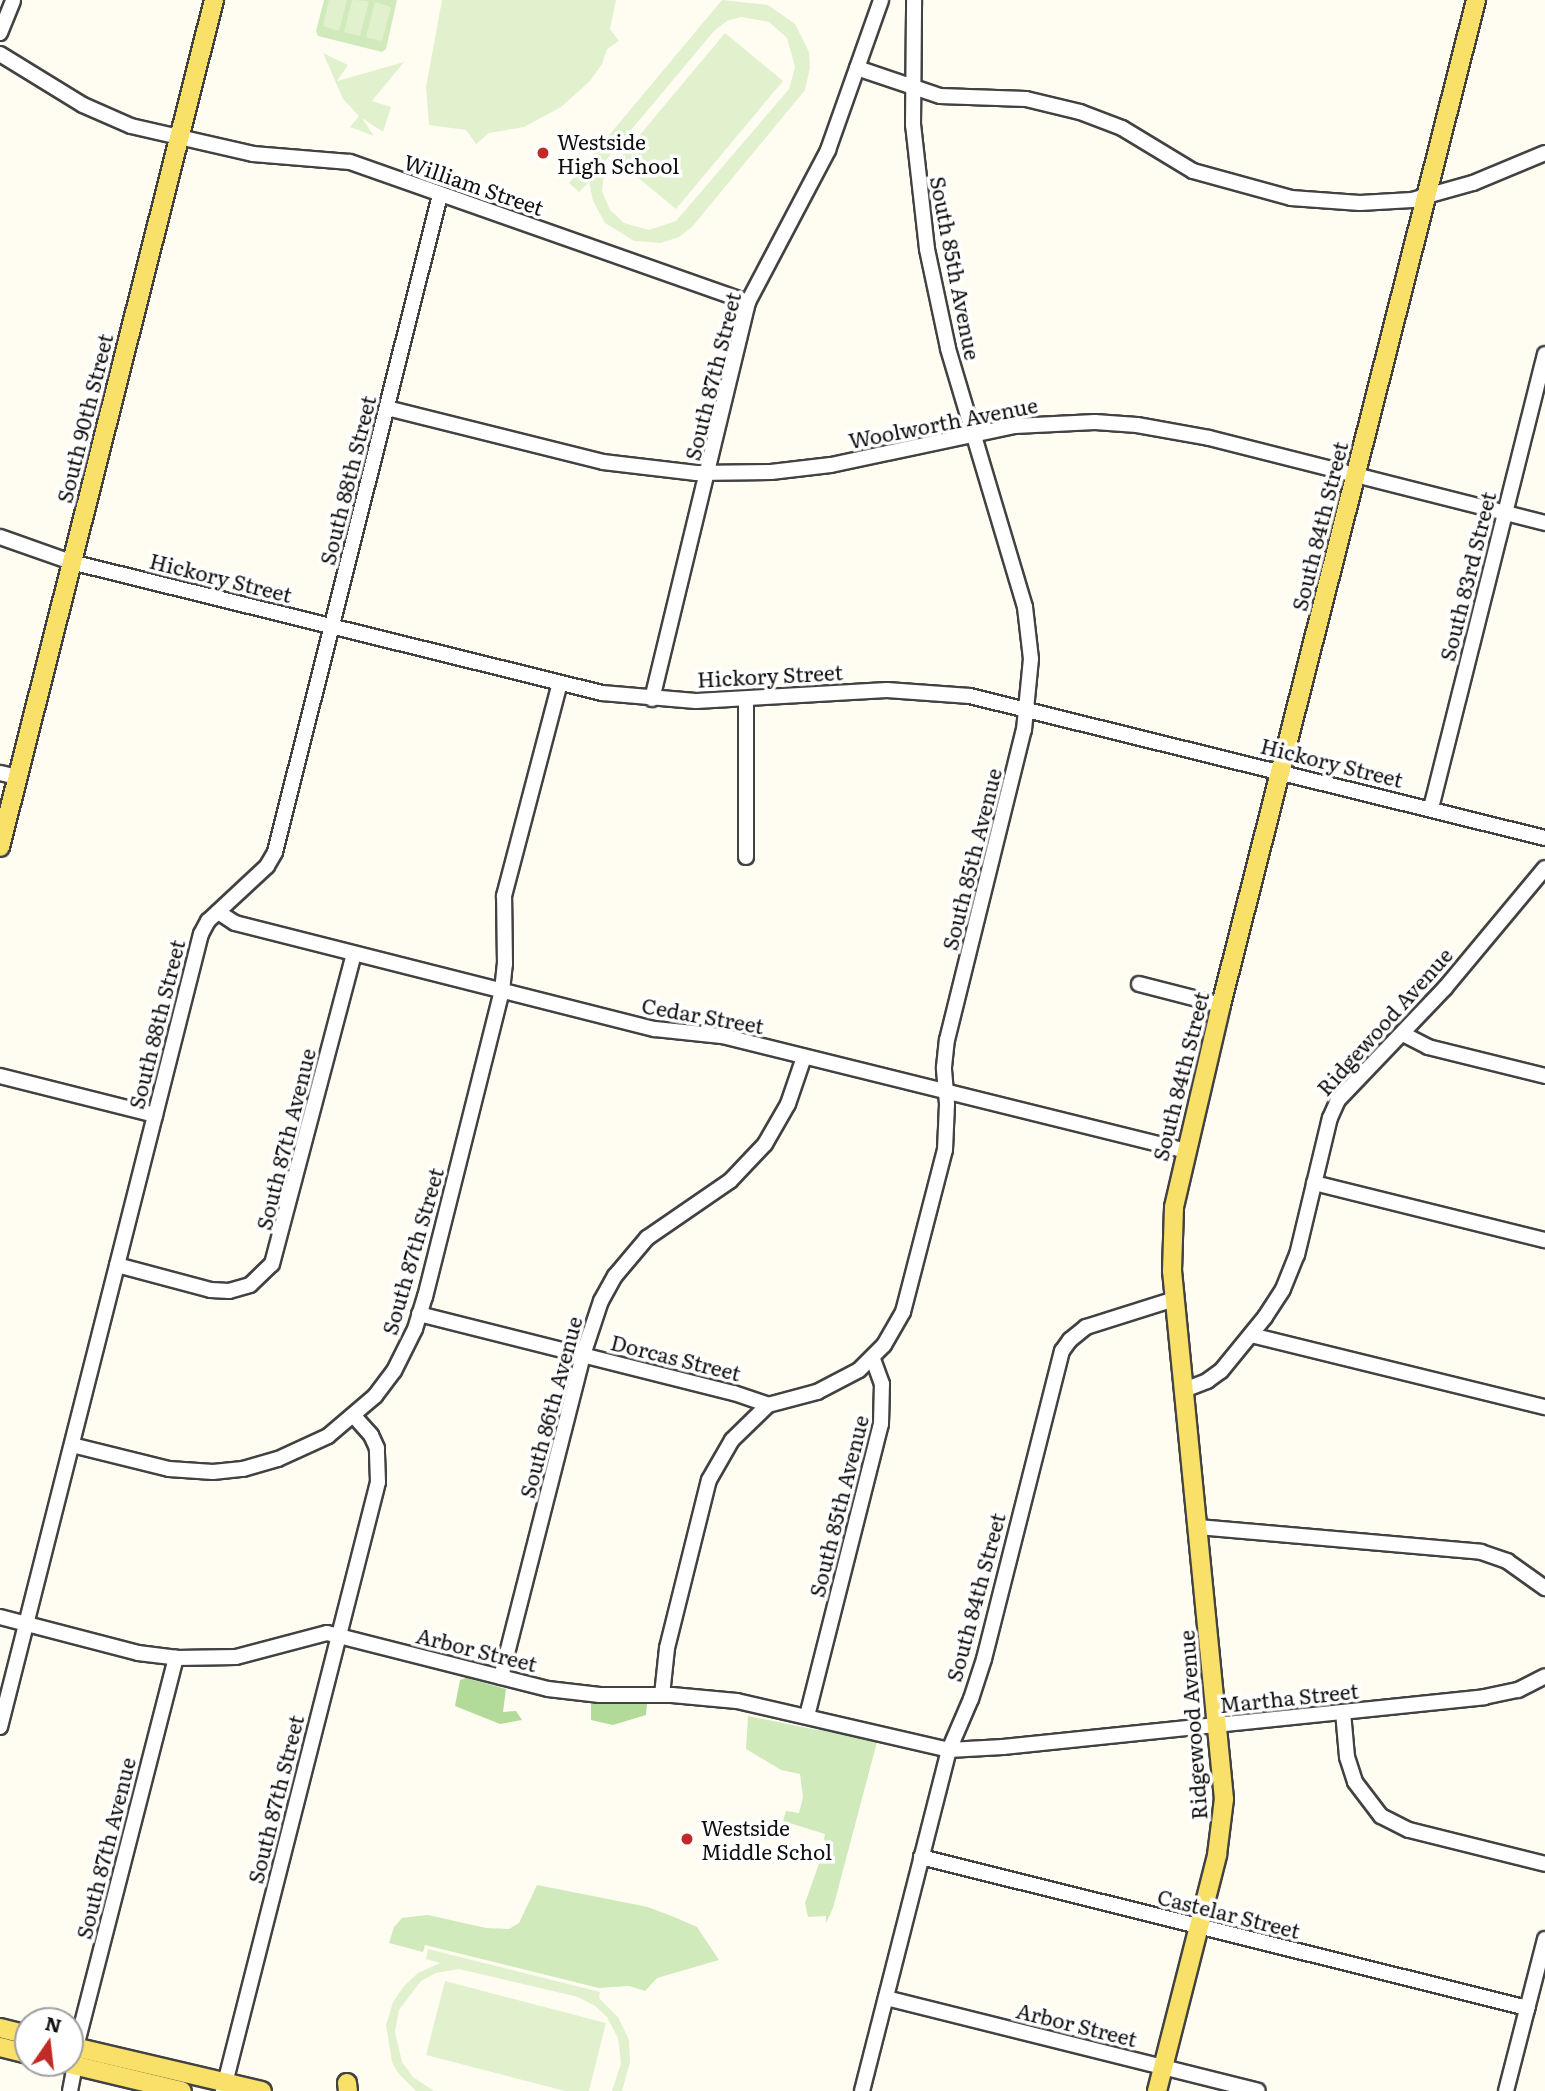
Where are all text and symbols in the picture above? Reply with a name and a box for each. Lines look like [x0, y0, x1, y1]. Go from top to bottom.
place label: Westside High School [557, 128, 679, 178]
marker: Westside High School [535, 145, 551, 161]
street label: William Street [401, 148, 547, 220]
street label: South 85th Avenue [926, 174, 986, 362]
street label: South 87th Street [679, 289, 745, 463]
street label: South 90th Street [51, 331, 117, 505]
street label: Woolworth Avenue [846, 391, 1040, 453]
street label: South 88th Street [314, 393, 380, 567]
street label: South 84th Street [1286, 439, 1352, 613]
street label: South 83rd Street [1434, 489, 1500, 663]
street label: Hickory Street [147, 547, 295, 607]
street label: Hickory Street [696, 659, 844, 691]
street label: Hickory Street [1258, 732, 1406, 792]
street label: South 85th Avenue [936, 765, 1006, 953]
street label: South 88th Street [123, 937, 189, 1111]
street label: Ridgewood Avenue [1311, 942, 1457, 1100]
street label: South 84th Street [1147, 989, 1213, 1163]
street label: Cedar Street [640, 992, 766, 1038]
street label: South 87th Avenue [250, 1046, 320, 1232]
street label: South 87th Street [376, 1165, 448, 1337]
street label: South 86th Avenue [514, 1313, 586, 1501]
street label: Dorcas Street [608, 1329, 744, 1385]
street label: South 85th Avenue [803, 1412, 873, 1600]
street label: South 84th Street [940, 1510, 1010, 1684]
street label: Arbor Street [414, 1622, 540, 1676]
street label: Ridgewood Avenue [1173, 1629, 1211, 1821]
street label: Martha Street [1218, 1677, 1360, 1717]
street label: South 87th Street [242, 1712, 308, 1886]
street label: South 87th Avenue [70, 1755, 140, 1941]
place label: Westside Middle Schol [701, 1814, 832, 1864]
marker: Westside Middle Schol [679, 1831, 695, 1847]
street label: Castelar Street [1155, 1883, 1303, 1943]
street label: Arbor Street [1014, 1997, 1140, 2051]
north arrow [14, 2007, 84, 2077]
text: N [42, 2008, 65, 2039]

